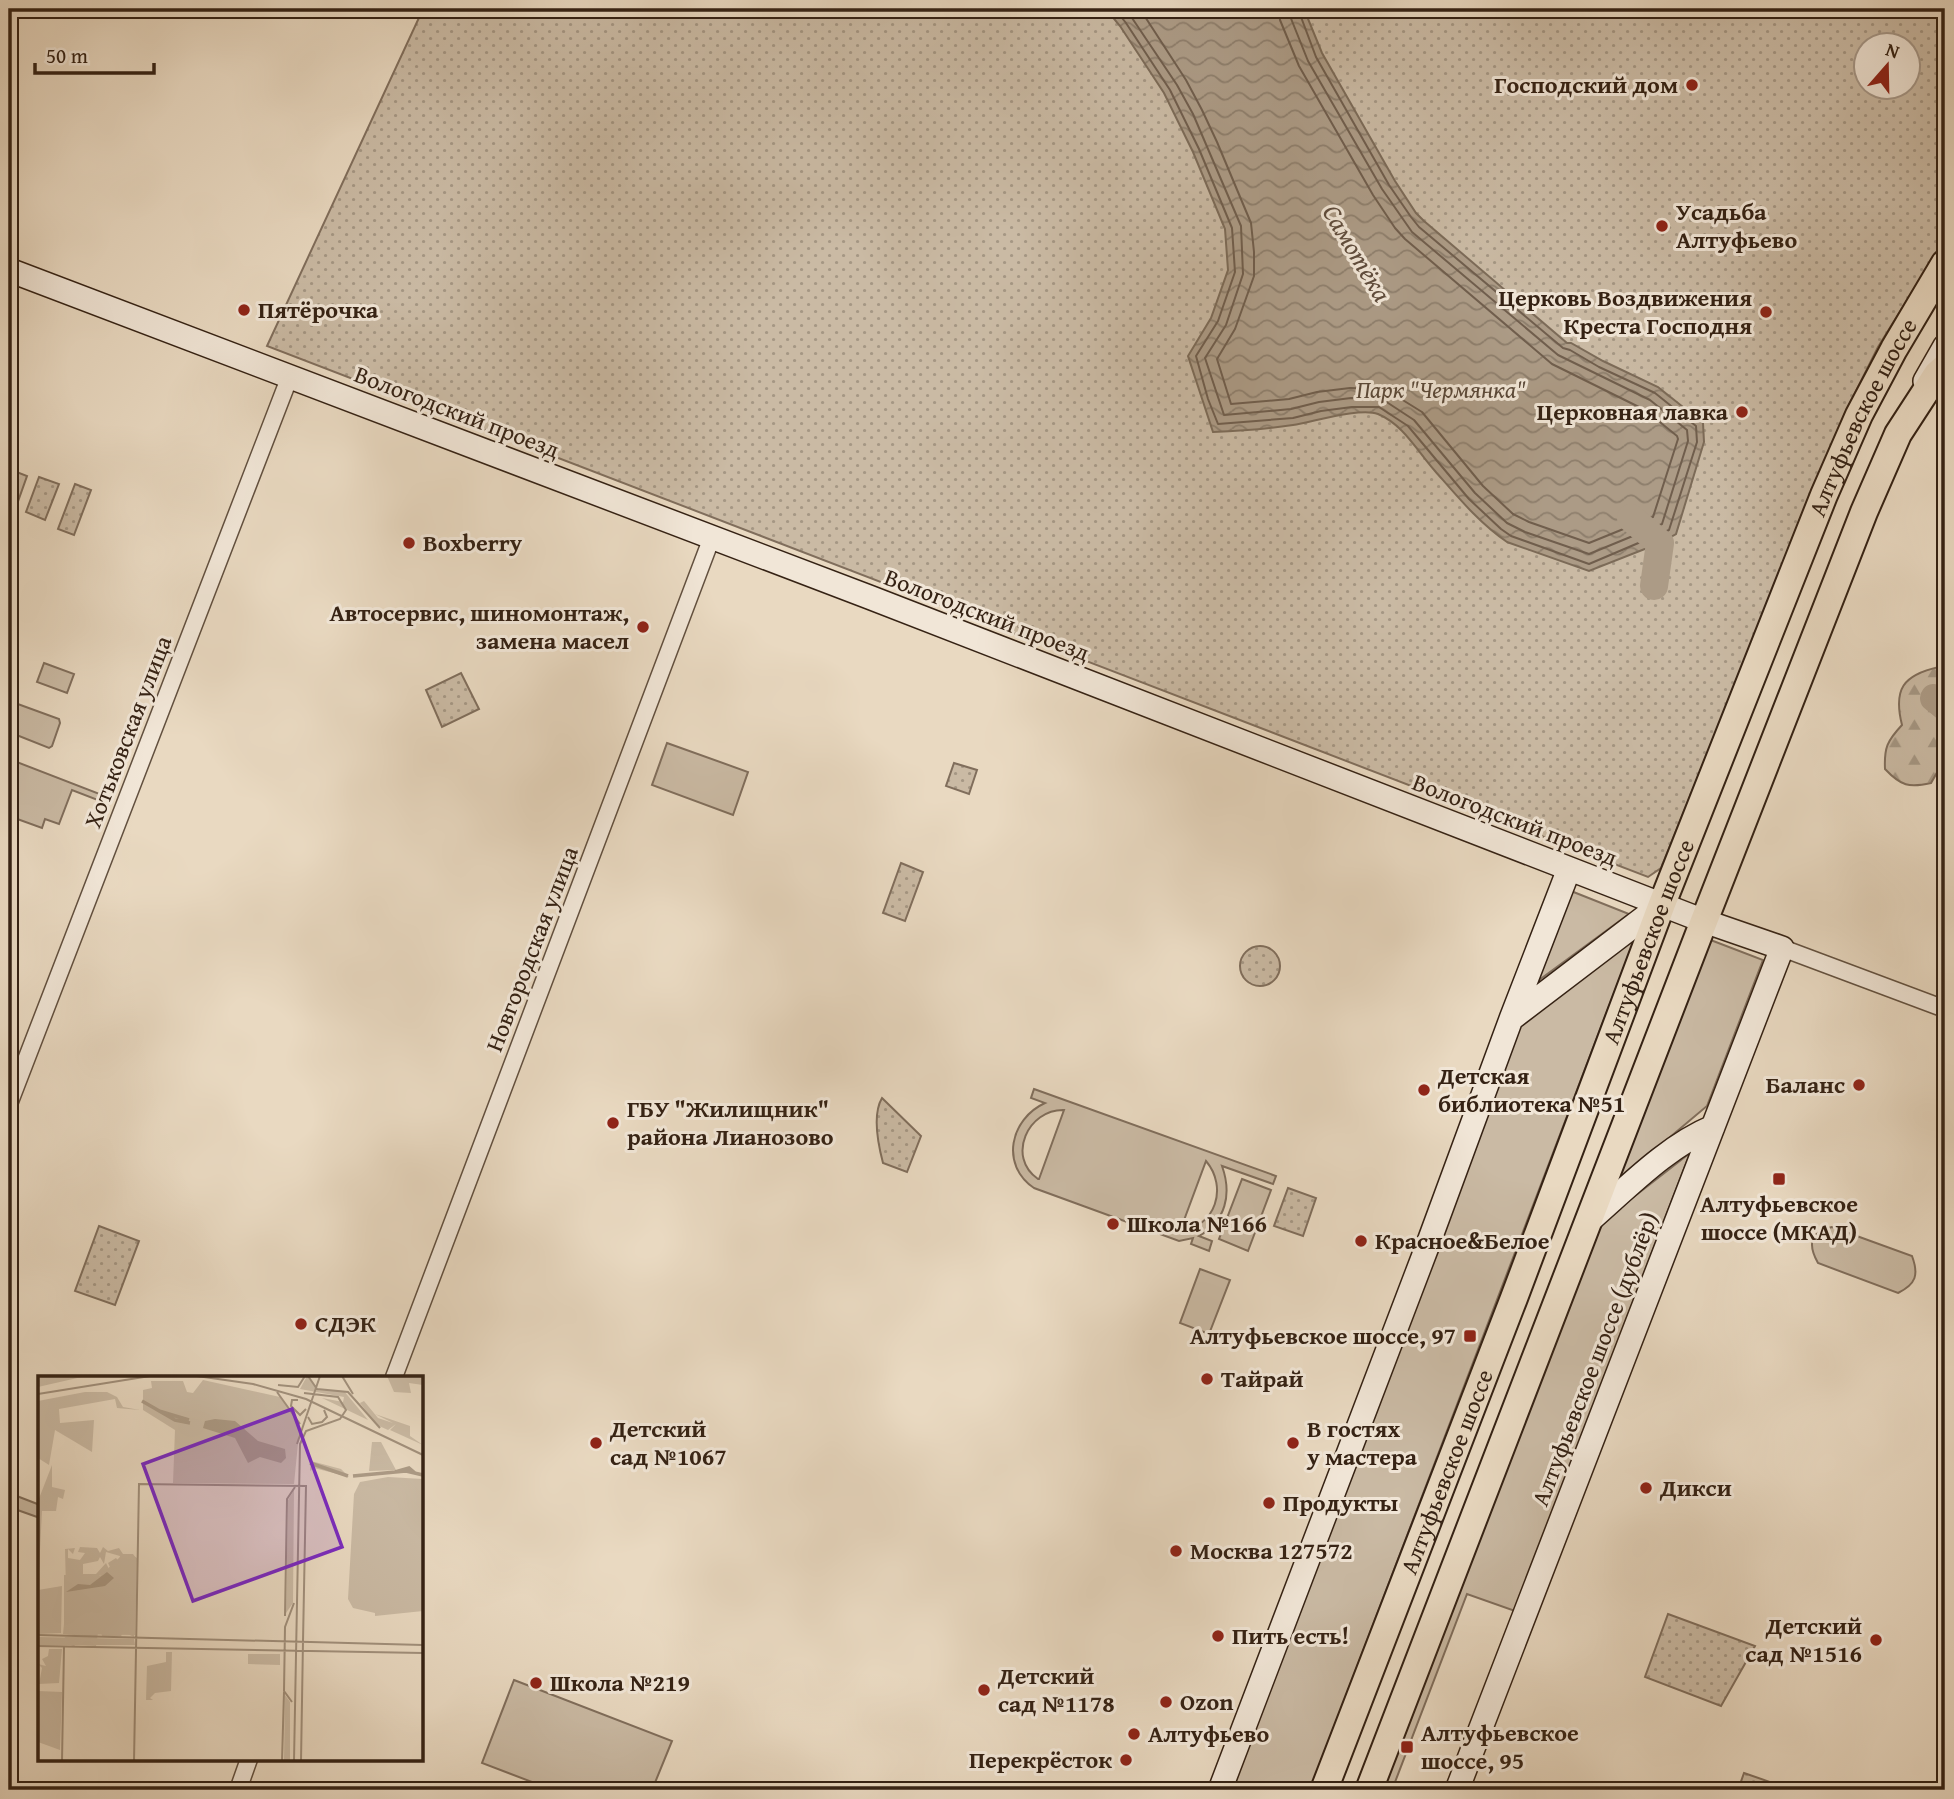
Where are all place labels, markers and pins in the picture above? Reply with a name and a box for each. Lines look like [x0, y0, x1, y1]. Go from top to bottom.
place label: Господский дом [1494, 67, 1678, 102]
marker: Господский дом [1684, 77, 1700, 93]
place label: Усадьба Алтуфьево [1676, 194, 1797, 257]
marker: Усадьба Алтуфьево [1654, 218, 1670, 234]
place label: Церковь Воздвижения Креста Господня [1498, 280, 1752, 343]
place label: Пятёрочка [258, 292, 379, 327]
marker: Пятёрочка [236, 302, 252, 318]
marker: Церковь Воздвижения Креста Господня [1758, 304, 1774, 320]
place label: Церковная лавка [1537, 394, 1729, 429]
marker: Церковная лавка [1734, 404, 1750, 420]
place label: Boxberry [423, 525, 523, 560]
marker: Boxberry [401, 535, 417, 551]
place label: Автосервис, шиномонтаж, замена масел [330, 595, 629, 658]
marker: Автосервис, шиномонтаж, замена масел [635, 619, 651, 635]
place label: Детская библиотека №51 [1437, 1058, 1625, 1121]
place label: Баланс [1766, 1067, 1845, 1102]
marker: Баланс [1851, 1077, 1867, 1093]
marker: Детская библиотека №51 [1416, 1082, 1432, 1098]
place label: ГБУ "Жилищник" района Лианозово [627, 1091, 834, 1154]
marker: ГБУ "Жилищник" района Лианозово [605, 1115, 621, 1131]
marker: Алтуфьевское шоссе (МКАД) [1771, 1171, 1787, 1187]
place label: Алтуфьевское шоссе (МКАД) [1700, 1186, 1858, 1249]
place label: Школа №166 [1127, 1206, 1267, 1241]
marker: Школа №166 [1105, 1216, 1121, 1232]
place label: Красное&Белое [1375, 1223, 1550, 1258]
marker: Красное&Белое [1353, 1233, 1369, 1249]
place label: СДЭК [315, 1306, 376, 1341]
marker: СДЭК [293, 1316, 309, 1332]
place label: Алтуфьевское шоссе, 97 [1190, 1318, 1456, 1353]
marker: Алтуфьевское шоссе, 97 [1462, 1328, 1478, 1344]
place label: Тайрай [1221, 1361, 1304, 1396]
marker: Тайрай [1199, 1371, 1215, 1387]
place label: Детский сад №1067 [609, 1411, 727, 1474]
place label: В гостях у мастера [1306, 1411, 1418, 1474]
marker: Детский сад №1067 [588, 1435, 604, 1451]
marker: В гостях у мастера [1285, 1435, 1301, 1451]
place label: Дикси [1659, 1470, 1732, 1505]
marker: Дикси [1638, 1480, 1654, 1496]
place label: Продукты [1283, 1485, 1399, 1520]
marker: Продукты [1261, 1495, 1277, 1511]
place label: Москва 127572 [1190, 1533, 1353, 1568]
marker: Москва 127572 [1168, 1543, 1184, 1559]
place label: Детский сад №1516 [1745, 1608, 1862, 1671]
place label: Пить есть! [1232, 1618, 1349, 1653]
marker: Пить есть! [1210, 1628, 1226, 1644]
marker: Детский сад №1516 [1868, 1632, 1884, 1648]
place label: Детский сад №1178 [997, 1658, 1115, 1721]
place label: Школа №219 [550, 1665, 690, 1700]
marker: Школа №219 [528, 1675, 544, 1691]
marker: Детский сад №1178 [976, 1682, 992, 1698]
place label: Ozon [1180, 1684, 1234, 1719]
marker: Ozon [1158, 1694, 1174, 1710]
place label: Алтуфьевское шоссе, 95 [1421, 1715, 1579, 1778]
place label: Алтуфьево [1148, 1716, 1269, 1751]
marker: Алтуфьево [1126, 1726, 1142, 1742]
marker: Алтуфьевское шоссе, 95 [1399, 1739, 1415, 1755]
place label: Перекрёсток [969, 1742, 1112, 1777]
marker: Перекрёсток [1118, 1752, 1134, 1768]

